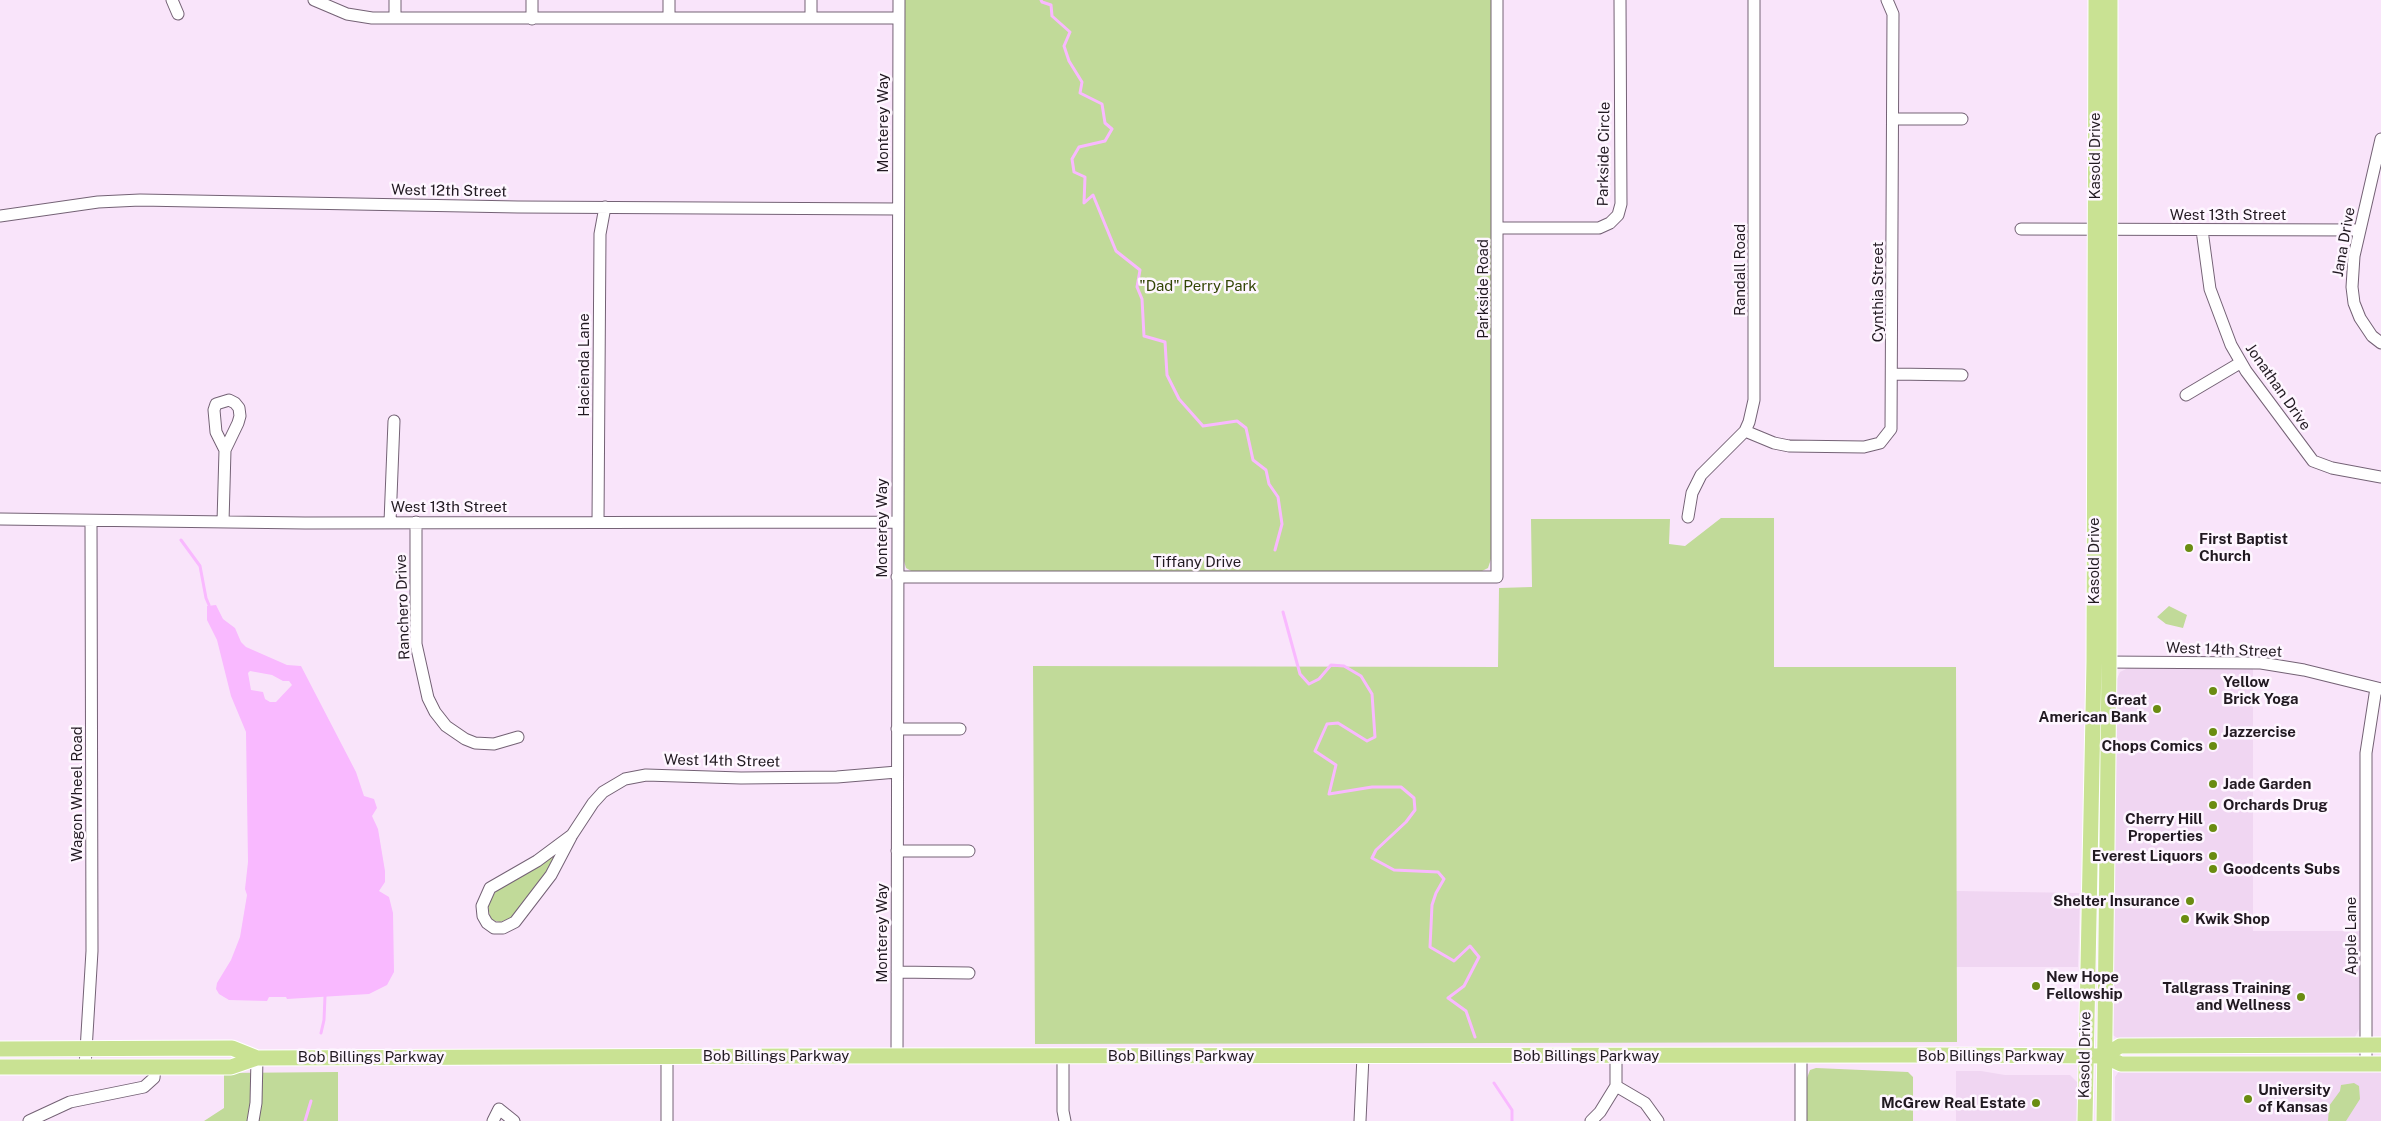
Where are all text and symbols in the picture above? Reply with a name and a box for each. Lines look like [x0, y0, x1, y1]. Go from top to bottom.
street label: Monterey Way [874, 73, 892, 173]
street label: Parkside Circle [1594, 101, 1614, 207]
street label: Kasold Drive [2086, 112, 2104, 200]
street label: West 12th Street [391, 181, 507, 201]
street label: West 13th Street [2170, 206, 2286, 224]
street label: Jana Drive [2329, 206, 2359, 278]
street label: Randall Road [1731, 224, 1749, 316]
street label: Parkside Road [1474, 239, 1492, 339]
street label: Cynthia Street [1869, 242, 1887, 342]
park label: "Dad" Perry Park [1139, 277, 1257, 295]
street label: Hacienda Lane [575, 313, 593, 417]
street label: Jonathan Drive [2241, 340, 2315, 434]
street label: Monterey Way [873, 478, 891, 578]
street label: West 13th Street [391, 498, 507, 516]
street label: Kasold Drive [2085, 517, 2103, 605]
place label: First Baptist Church [2199, 530, 2288, 565]
marker: First Baptist Church [2183, 542, 2195, 554]
street label: Tiffany Drive [1153, 553, 1241, 571]
street label: Ranchero Drive [392, 554, 414, 660]
street label: West 14th Street [2165, 639, 2283, 661]
place label: Yellow Brick Yoga [2223, 673, 2298, 708]
marker: Yellow Brick Yoga [2207, 685, 2219, 697]
place label: Great American Bank [2039, 691, 2147, 726]
marker: Great American Bank [2151, 703, 2163, 715]
place label: Jazzercise [2223, 723, 2296, 741]
street label: Wagon Wheel Road [68, 726, 86, 862]
marker: Jazzercise [2207, 726, 2219, 738]
place label: Chops Comics [2101, 737, 2203, 755]
marker: Chops Comics [2207, 740, 2219, 752]
street label: West 14th Street [664, 751, 780, 771]
place label: Jade Garden [2223, 775, 2311, 793]
marker: Jade Garden [2207, 778, 2219, 790]
place label: Orchards Drug [2223, 796, 2328, 814]
marker: Orchards Drug [2207, 799, 2219, 811]
place label: Cherry Hill Properties [2125, 810, 2203, 845]
marker: Cherry Hill Properties [2207, 822, 2219, 834]
place label: Everest Liquors [2092, 847, 2203, 865]
marker: Everest Liquors [2207, 850, 2219, 862]
place label: Goodcents Subs [2223, 860, 2340, 878]
marker: Goodcents Subs [2207, 863, 2219, 875]
street label: Monterey Way [873, 883, 891, 983]
place label: Shelter Insurance [2053, 892, 2180, 910]
marker: Shelter Insurance [2184, 895, 2196, 907]
street label: Apple Lane [2342, 897, 2360, 975]
place label: Kwik Shop [2195, 910, 2270, 928]
marker: Kwik Shop [2179, 913, 2191, 925]
place label: New Hope Fellowship [2046, 968, 2123, 1003]
place label: Tallgrass Training and Wellness [2163, 979, 2291, 1014]
marker: New Hope Fellowship [2030, 980, 2042, 992]
marker: Tallgrass Training and Wellness [2295, 991, 2307, 1003]
street label: Kasold Drive [2075, 1011, 2095, 1099]
street label: Bob Billings Parkway [703, 1047, 849, 1065]
street label: Bob Billings Parkway [1108, 1047, 1254, 1065]
street label: Bob Billings Parkway [1513, 1047, 1659, 1065]
street label: Bob Billings Parkway [1918, 1047, 2064, 1065]
street label: Bob Billings Parkway [298, 1048, 444, 1066]
place label: University of Kansas [2258, 1081, 2331, 1116]
marker: University of Kansas [2242, 1093, 2254, 1105]
place label: McGrew Real Estate [1881, 1094, 2026, 1112]
marker: McGrew Real Estate [2030, 1097, 2042, 1109]

